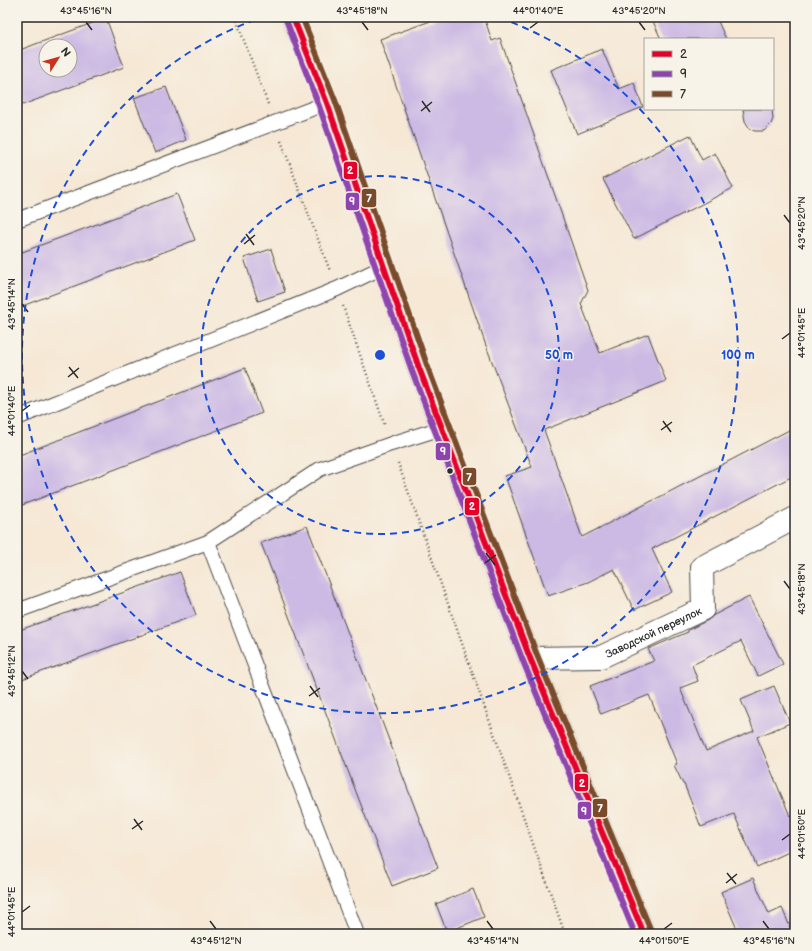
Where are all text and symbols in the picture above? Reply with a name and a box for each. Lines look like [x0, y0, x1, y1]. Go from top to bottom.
text: 43°45'16"N [60, 5, 112, 17]
text: 43°45'18"N [336, 5, 388, 17]
text: 44°01'40"E [513, 5, 564, 17]
text: 43°45'20"N [612, 5, 666, 17]
north arrow [38, 38, 78, 78]
legend [644, 38, 774, 110]
text: N [58, 45, 73, 59]
text: 2 [680, 47, 687, 62]
text: 9 [680, 67, 687, 82]
text: 7 [680, 87, 686, 102]
line badge: 2 [343, 161, 358, 180]
text: 2 [347, 164, 354, 177]
line badge: 7 [361, 188, 377, 208]
line badge: 9 [345, 192, 360, 211]
text: 7 [366, 192, 372, 205]
text: 9 [349, 195, 355, 208]
text: 43°45'20"N [796, 196, 808, 250]
text: 43°45'14"N [6, 278, 18, 330]
text: 44°01'45"E [796, 307, 808, 358]
centre of rings [373, 348, 387, 362]
text: 50 m [545, 348, 573, 363]
text: 100 m [721, 348, 755, 363]
text: 44°01'40"E [6, 385, 18, 436]
line badge: 9 [435, 442, 451, 461]
text: 9 [440, 445, 446, 458]
unlabelled marker [445, 466, 455, 476]
line badge: 7 [462, 467, 477, 486]
text: 7 [466, 471, 472, 484]
line badge: 2 [464, 497, 480, 516]
text: 2 [469, 500, 476, 513]
text: 43°45'18"N [796, 563, 808, 615]
street label: Заводской переулок [603, 604, 704, 660]
text: 43°45'12"N [6, 645, 18, 697]
line badge: 2 [574, 773, 589, 792]
text: 2 [579, 777, 586, 790]
line badge: 7 [592, 798, 608, 818]
line badge: 9 [577, 801, 592, 820]
text: 7 [597, 802, 603, 815]
text: 9 [581, 805, 587, 818]
text: 44°01'50"E [796, 808, 808, 859]
text: 44°01'45"E [6, 886, 18, 937]
text: 43°45'12"N [190, 935, 242, 947]
text: 43°45'14"N [467, 935, 519, 947]
text: 44°01'50"E [639, 935, 690, 947]
text: 43°45'16"N [743, 935, 795, 947]

